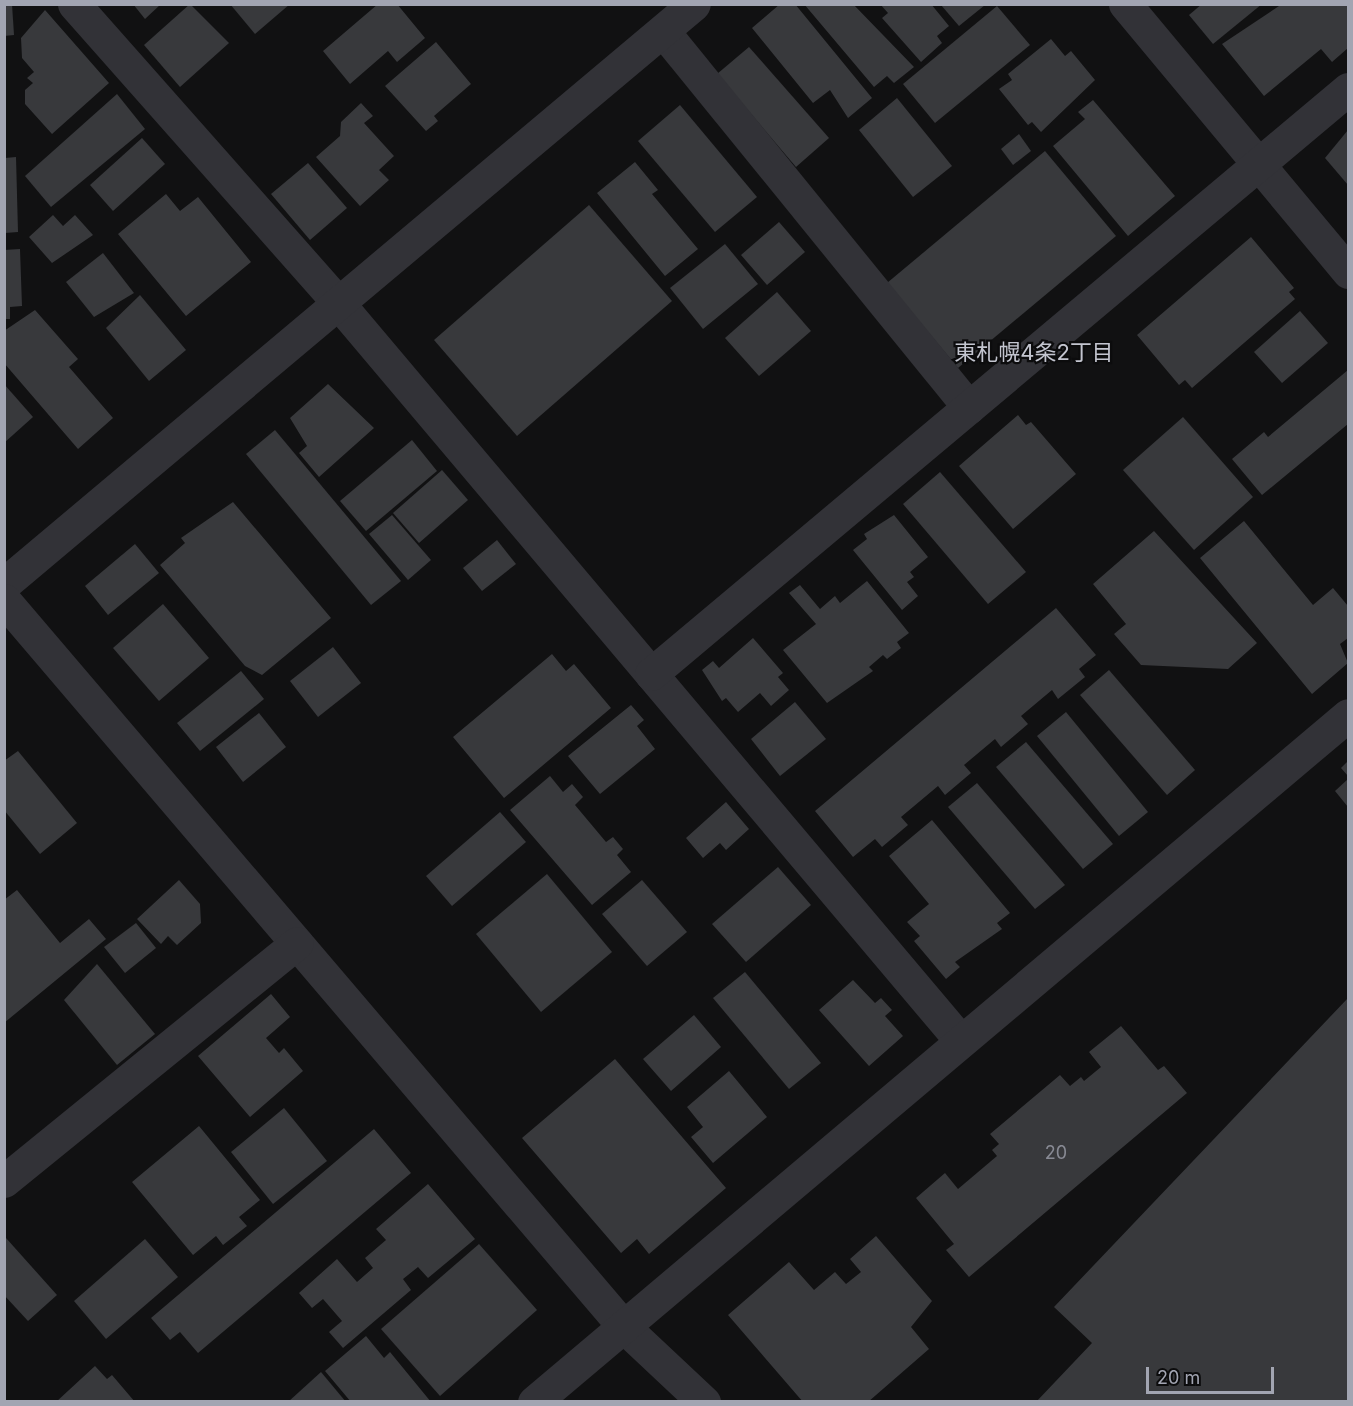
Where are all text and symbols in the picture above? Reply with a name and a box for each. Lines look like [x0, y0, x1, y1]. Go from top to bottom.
district label: 東札幌4条2丁目 [954, 340, 1114, 366]
house number: 20 [1045, 1142, 1067, 1164]
scale bar [1149, 1355, 1276, 1393]
text: 20 m [1157, 1367, 1200, 1388]

